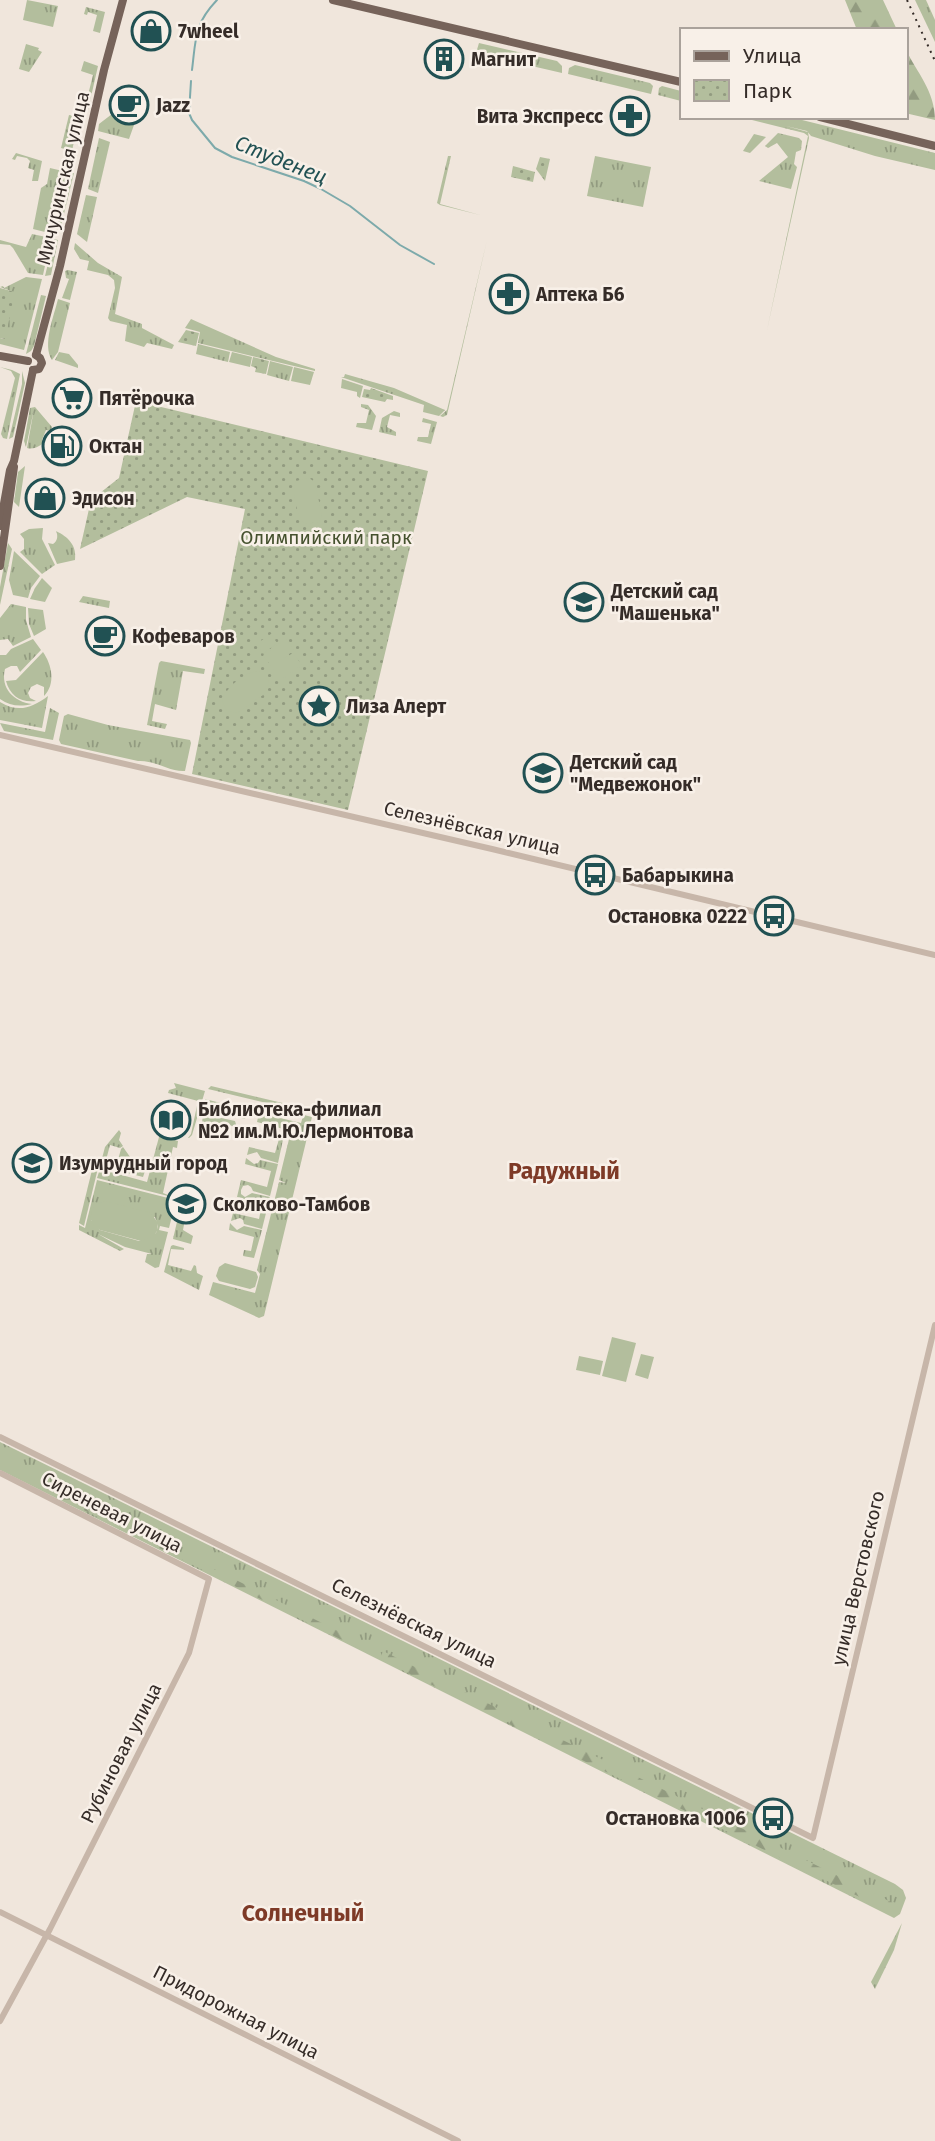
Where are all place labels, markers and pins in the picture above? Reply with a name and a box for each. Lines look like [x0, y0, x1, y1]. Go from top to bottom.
shop icon: 7wheel [130, 10, 172, 52]
place label: 7wheel [178, 20, 239, 43]
building icon: Магнит [423, 38, 465, 80]
place label: Магнит [471, 48, 537, 71]
cafe icon: Jazz [108, 84, 150, 126]
place label: Jazz [155, 94, 190, 117]
pharmacy icon: Вита Экспресс [609, 95, 651, 137]
place label: Вита Экспресс [477, 105, 603, 128]
pharmacy icon: Аптека Б6 [488, 273, 530, 315]
place label: Аптека Б6 [535, 283, 625, 306]
supermarket icon: Пятёрочка [51, 377, 93, 419]
place label: Пятёрочка [99, 387, 195, 410]
fuel station icon: Октан [41, 425, 83, 467]
place label: Октан [89, 435, 142, 458]
shop icon: Эдисон [24, 477, 66, 519]
place label: Эдисон [72, 487, 135, 510]
place label: Детский сад "Машенька" [610, 580, 720, 625]
school or university icon: Детский сад "Машенька" [563, 581, 605, 623]
cafe icon: Кофеваров [84, 615, 126, 657]
place label: Кофеваров [132, 625, 235, 648]
place icon: Лиза Алерт [298, 685, 340, 727]
place label: Лиза Алерт [346, 695, 447, 718]
place label: Детский сад "Медвежонок" [569, 751, 701, 796]
school or university icon: Детский сад "Медвежонок" [522, 752, 564, 794]
bus stop icon: Бабарыкина [574, 854, 616, 896]
place label: Бабарыкина [622, 864, 734, 887]
bus stop icon: Остановка 0222 [753, 895, 795, 937]
place label: Остановка 0222 [608, 905, 747, 928]
place label: Библиотека-филиал №2 им.М.Ю.Лермонтова [198, 1098, 414, 1143]
library icon: Библиотека-филиал №2 им.М.Ю.Лермонтова [150, 1099, 192, 1141]
school or university icon: Изумрудный город [11, 1142, 53, 1184]
place label: Изумрудный город [59, 1152, 228, 1175]
school or university icon: Сколково-Тамбов [165, 1183, 207, 1225]
place label: Сколково-Тамбов [213, 1193, 370, 1216]
bus stop icon: Остановка 1006 [752, 1797, 794, 1839]
place label: Остановка 1006 [606, 1807, 746, 1830]

